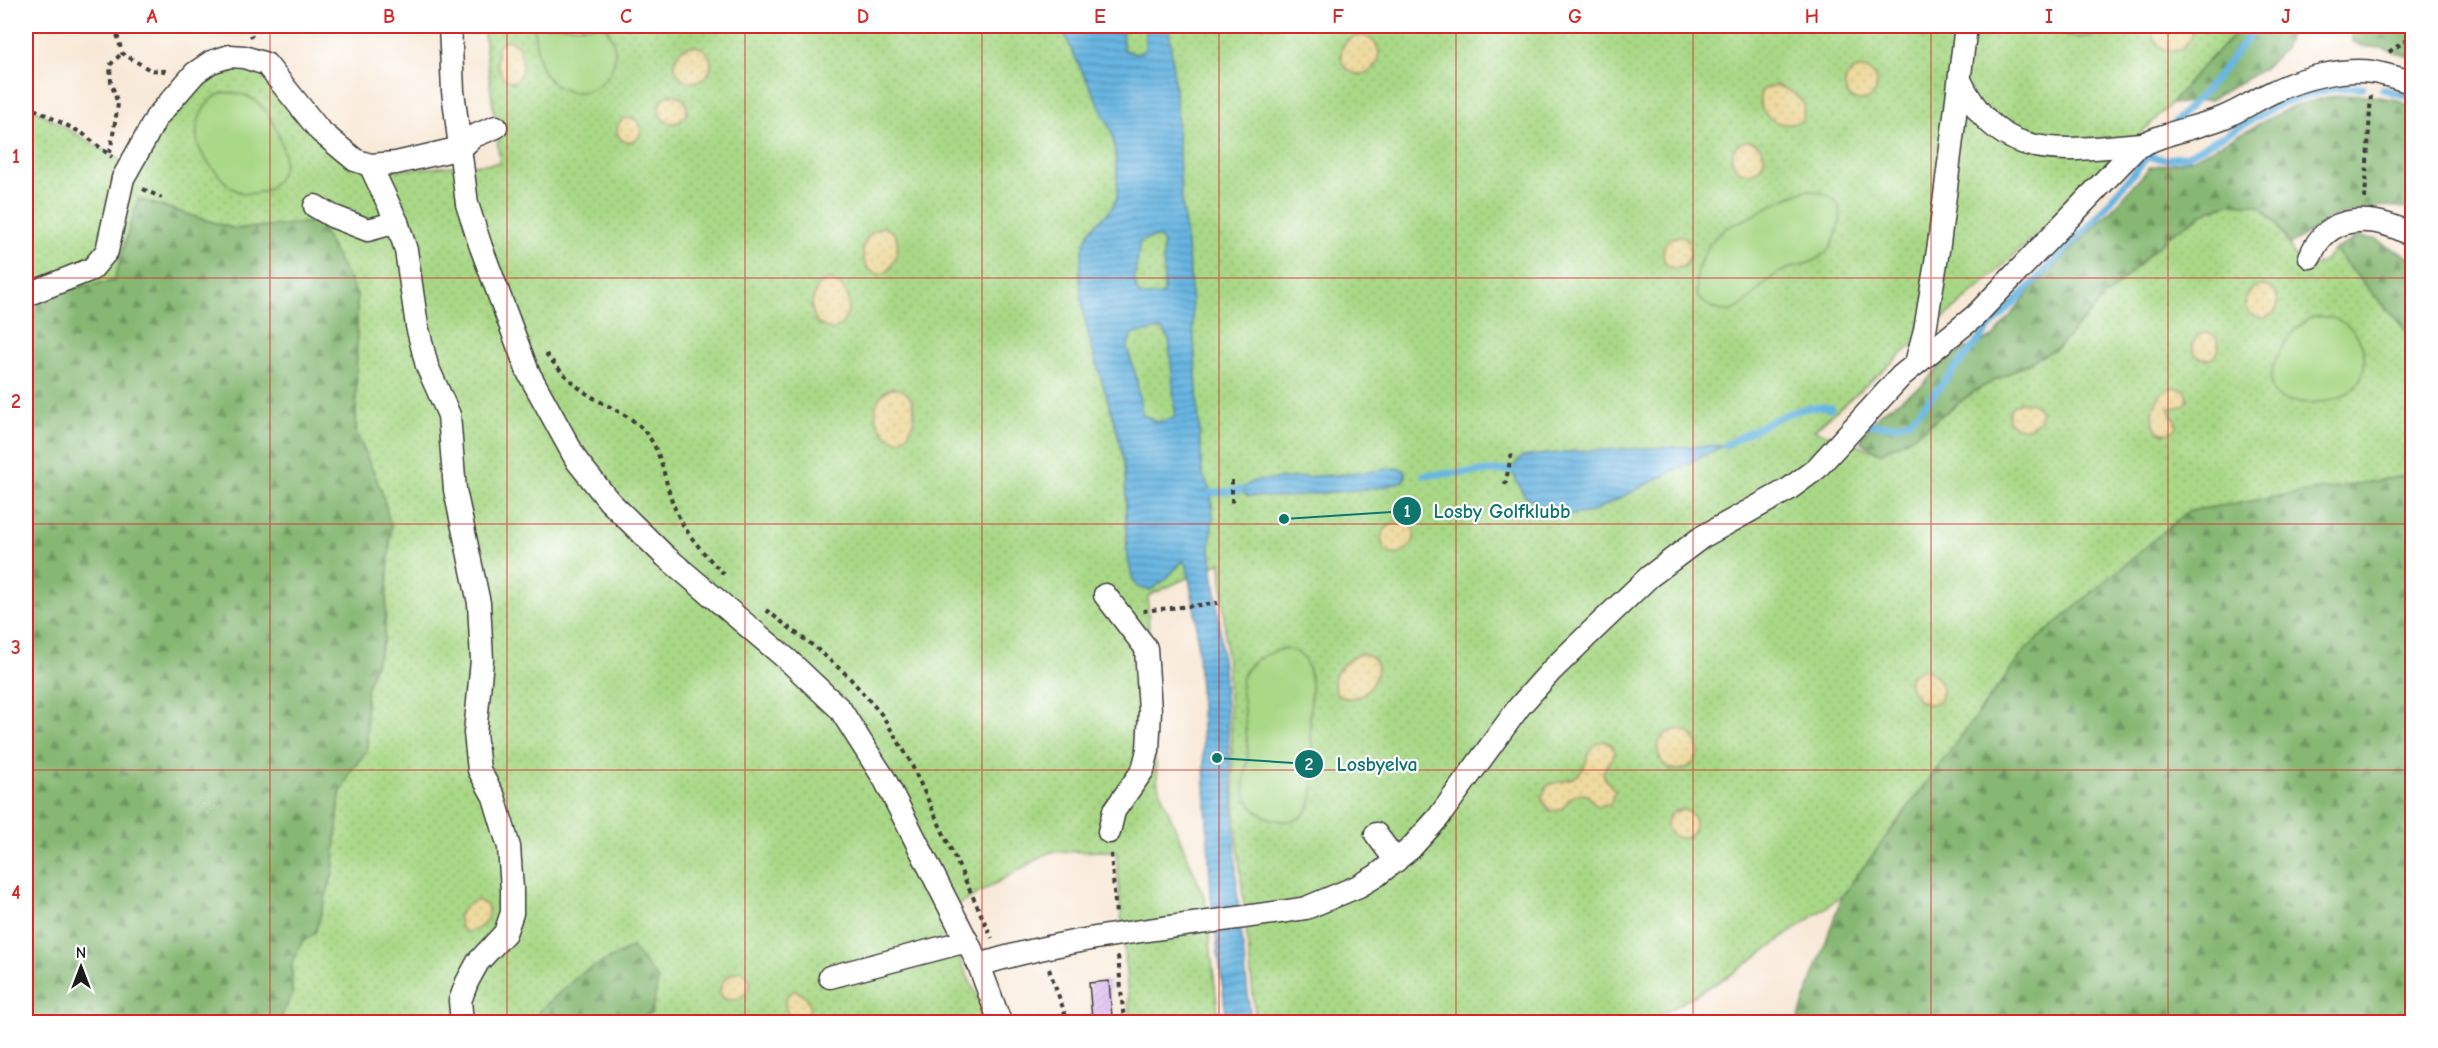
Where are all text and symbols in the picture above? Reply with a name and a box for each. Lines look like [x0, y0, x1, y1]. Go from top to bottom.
text: A [146, 5, 158, 28]
text: B [383, 5, 395, 28]
text: C [620, 5, 632, 28]
text: D [857, 5, 869, 28]
text: E [1094, 5, 1106, 28]
text: F [1332, 5, 1344, 28]
text: G [1568, 5, 1582, 28]
text: H [1805, 5, 1819, 28]
text: I [2045, 5, 2053, 28]
text: J [2281, 5, 2291, 28]
text: 1 [12, 145, 20, 168]
text: 2 [11, 390, 21, 413]
callout: Losby Golfklubb [1392, 492, 1583, 530]
text: Losby Golfklubb [1433, 500, 1571, 523]
text: 1 [1403, 501, 1411, 522]
text: 3 [11, 636, 21, 659]
callout: Losbyelva [1294, 745, 1429, 783]
text: Losbyelva [1336, 753, 1418, 776]
text: 2 [1305, 754, 1314, 775]
text: 4 [11, 881, 21, 904]
north arrow [51, 937, 111, 997]
text: N [76, 944, 86, 962]

